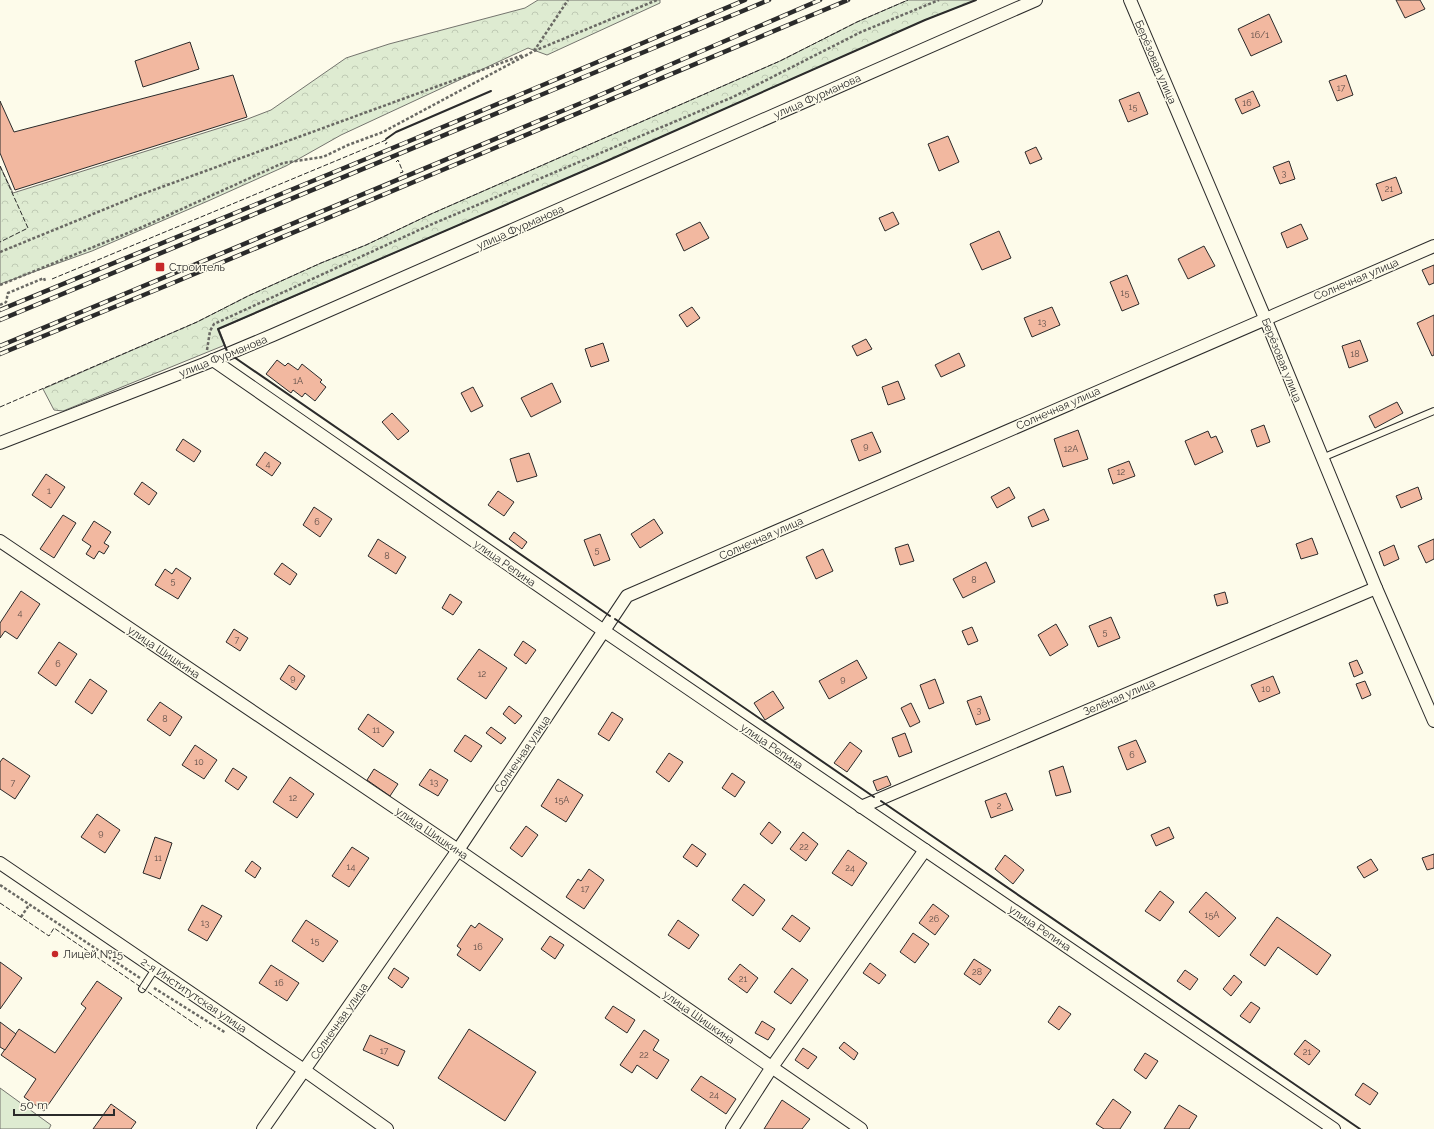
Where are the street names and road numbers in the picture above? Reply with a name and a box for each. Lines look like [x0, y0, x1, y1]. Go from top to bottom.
street label: Берёзовая улица [1132, 18, 1179, 106]
street label: улица Фурманова [772, 71, 863, 122]
street label: улица Фурманова [475, 202, 566, 253]
street label: Солнечная улица [1312, 256, 1400, 303]
street label: Берёзовая улица [1259, 316, 1304, 404]
street label: улица Фурманова [177, 333, 269, 380]
street label: Солнечная улица [1014, 384, 1102, 433]
street label: Солнечная улица [717, 514, 805, 563]
street label: улица Репина [471, 537, 538, 590]
street label: улица Шишкина [125, 623, 202, 681]
street label: Зелёная улица [1081, 676, 1157, 718]
street label: Солнечная улица [492, 713, 553, 795]
street label: улица Репина [738, 721, 805, 772]
street label: улица Шишкина [393, 804, 470, 862]
street label: улица Репина [1006, 903, 1073, 954]
street label: 2-я Институтская улица [138, 955, 249, 1036]
street label: Солнечная улица [308, 980, 371, 1062]
street label: улица Шишкина [660, 988, 737, 1047]

